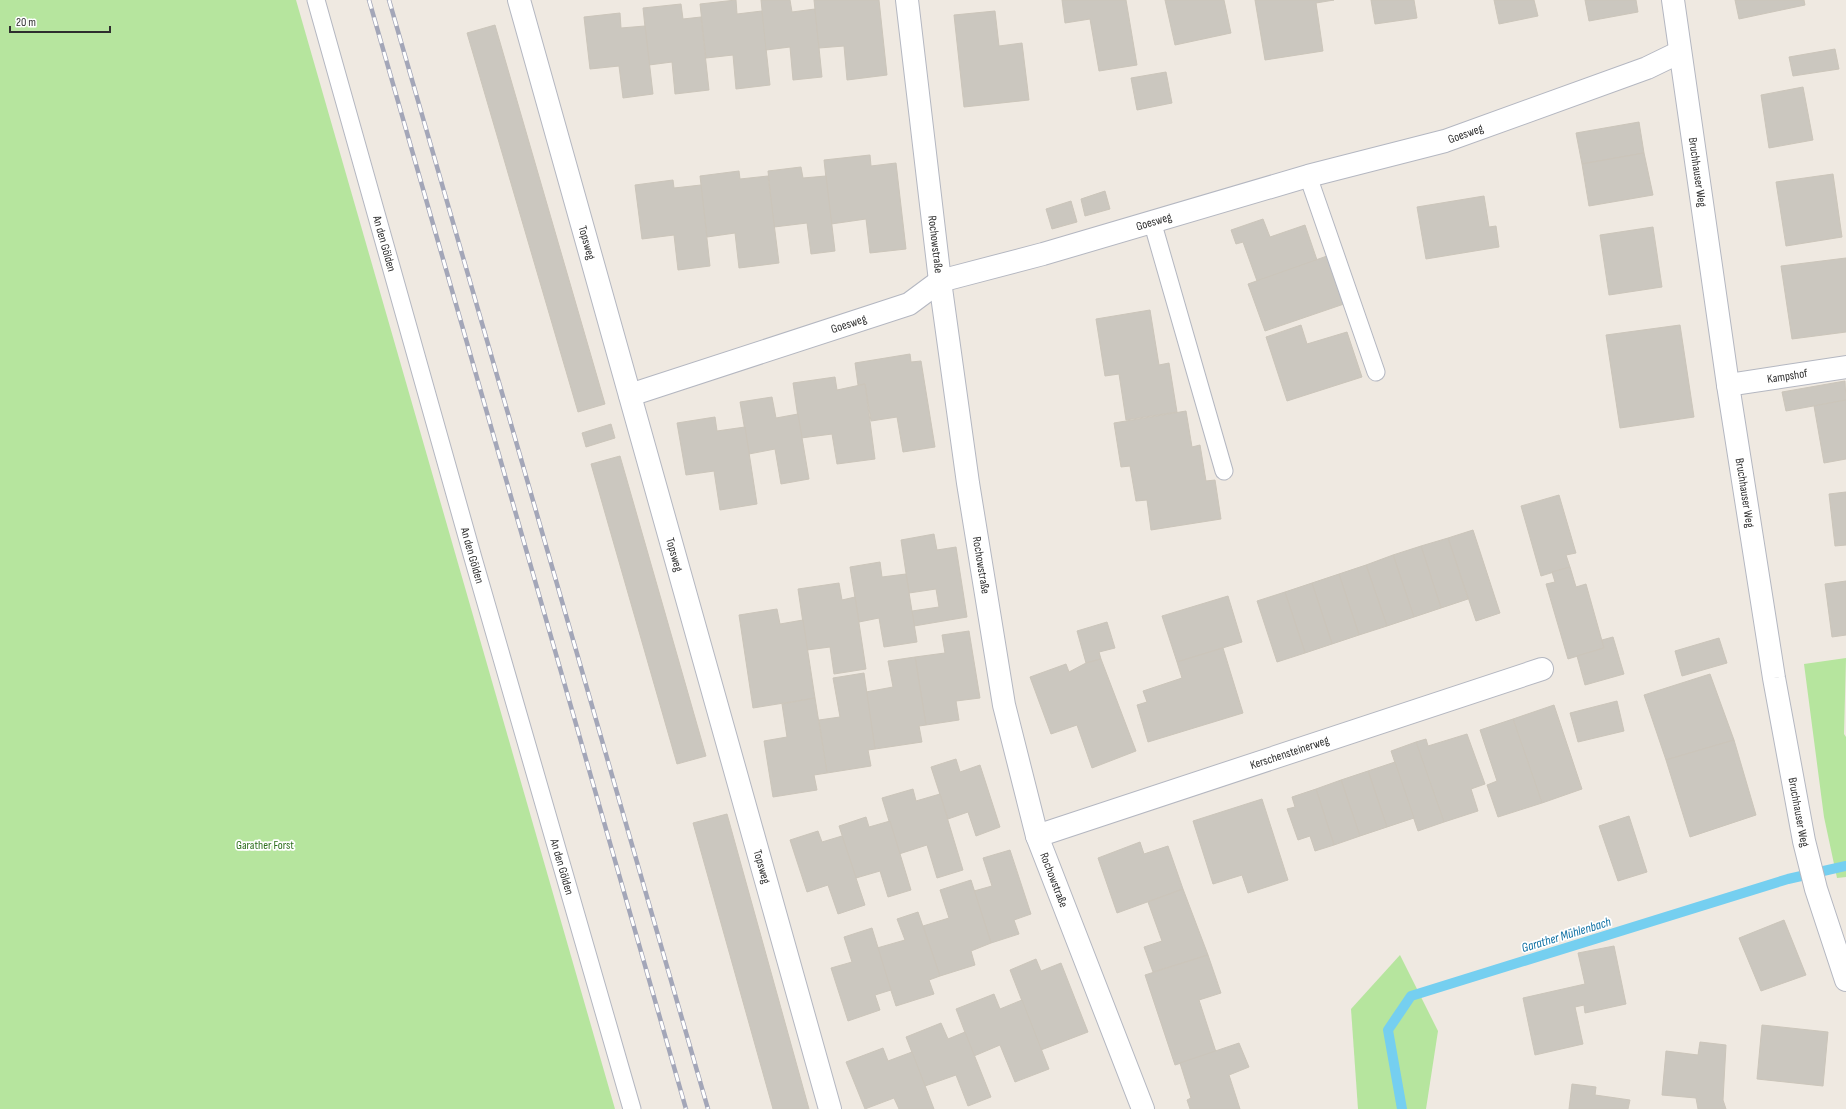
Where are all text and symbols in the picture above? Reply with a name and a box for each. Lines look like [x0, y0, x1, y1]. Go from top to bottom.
scale bar [10, 8, 110, 34]
text: 20 m [16, 15, 36, 30]
street label: Goesweg [1446, 121, 1486, 147]
street label: Bruchhauser Weg [1685, 136, 1710, 208]
street label: Goesweg [1134, 209, 1174, 234]
street label: An den Gölden [369, 213, 399, 273]
street label: Rochowstraße [924, 215, 946, 274]
street label: Topsweg [575, 224, 599, 262]
street label: Goesweg [829, 311, 869, 337]
street label: Kampshof [1766, 366, 1809, 387]
street label: Bruchhauser Weg [1732, 457, 1757, 529]
street label: An den Gölden [457, 525, 487, 585]
street label: Rochowstraße [969, 535, 993, 595]
street label: Topsweg [662, 536, 686, 574]
street label: Kerschensteinerweg [1248, 733, 1331, 773]
street label: Bruchhauser Weg [1784, 776, 1812, 849]
street label: An den Gölden [546, 836, 577, 897]
park label: Garather Forst [236, 838, 294, 853]
street label: Topsweg [750, 848, 773, 886]
street label: Rochowstraße [1036, 850, 1071, 910]
water label: Garather Mühlenbach [1520, 914, 1614, 956]

